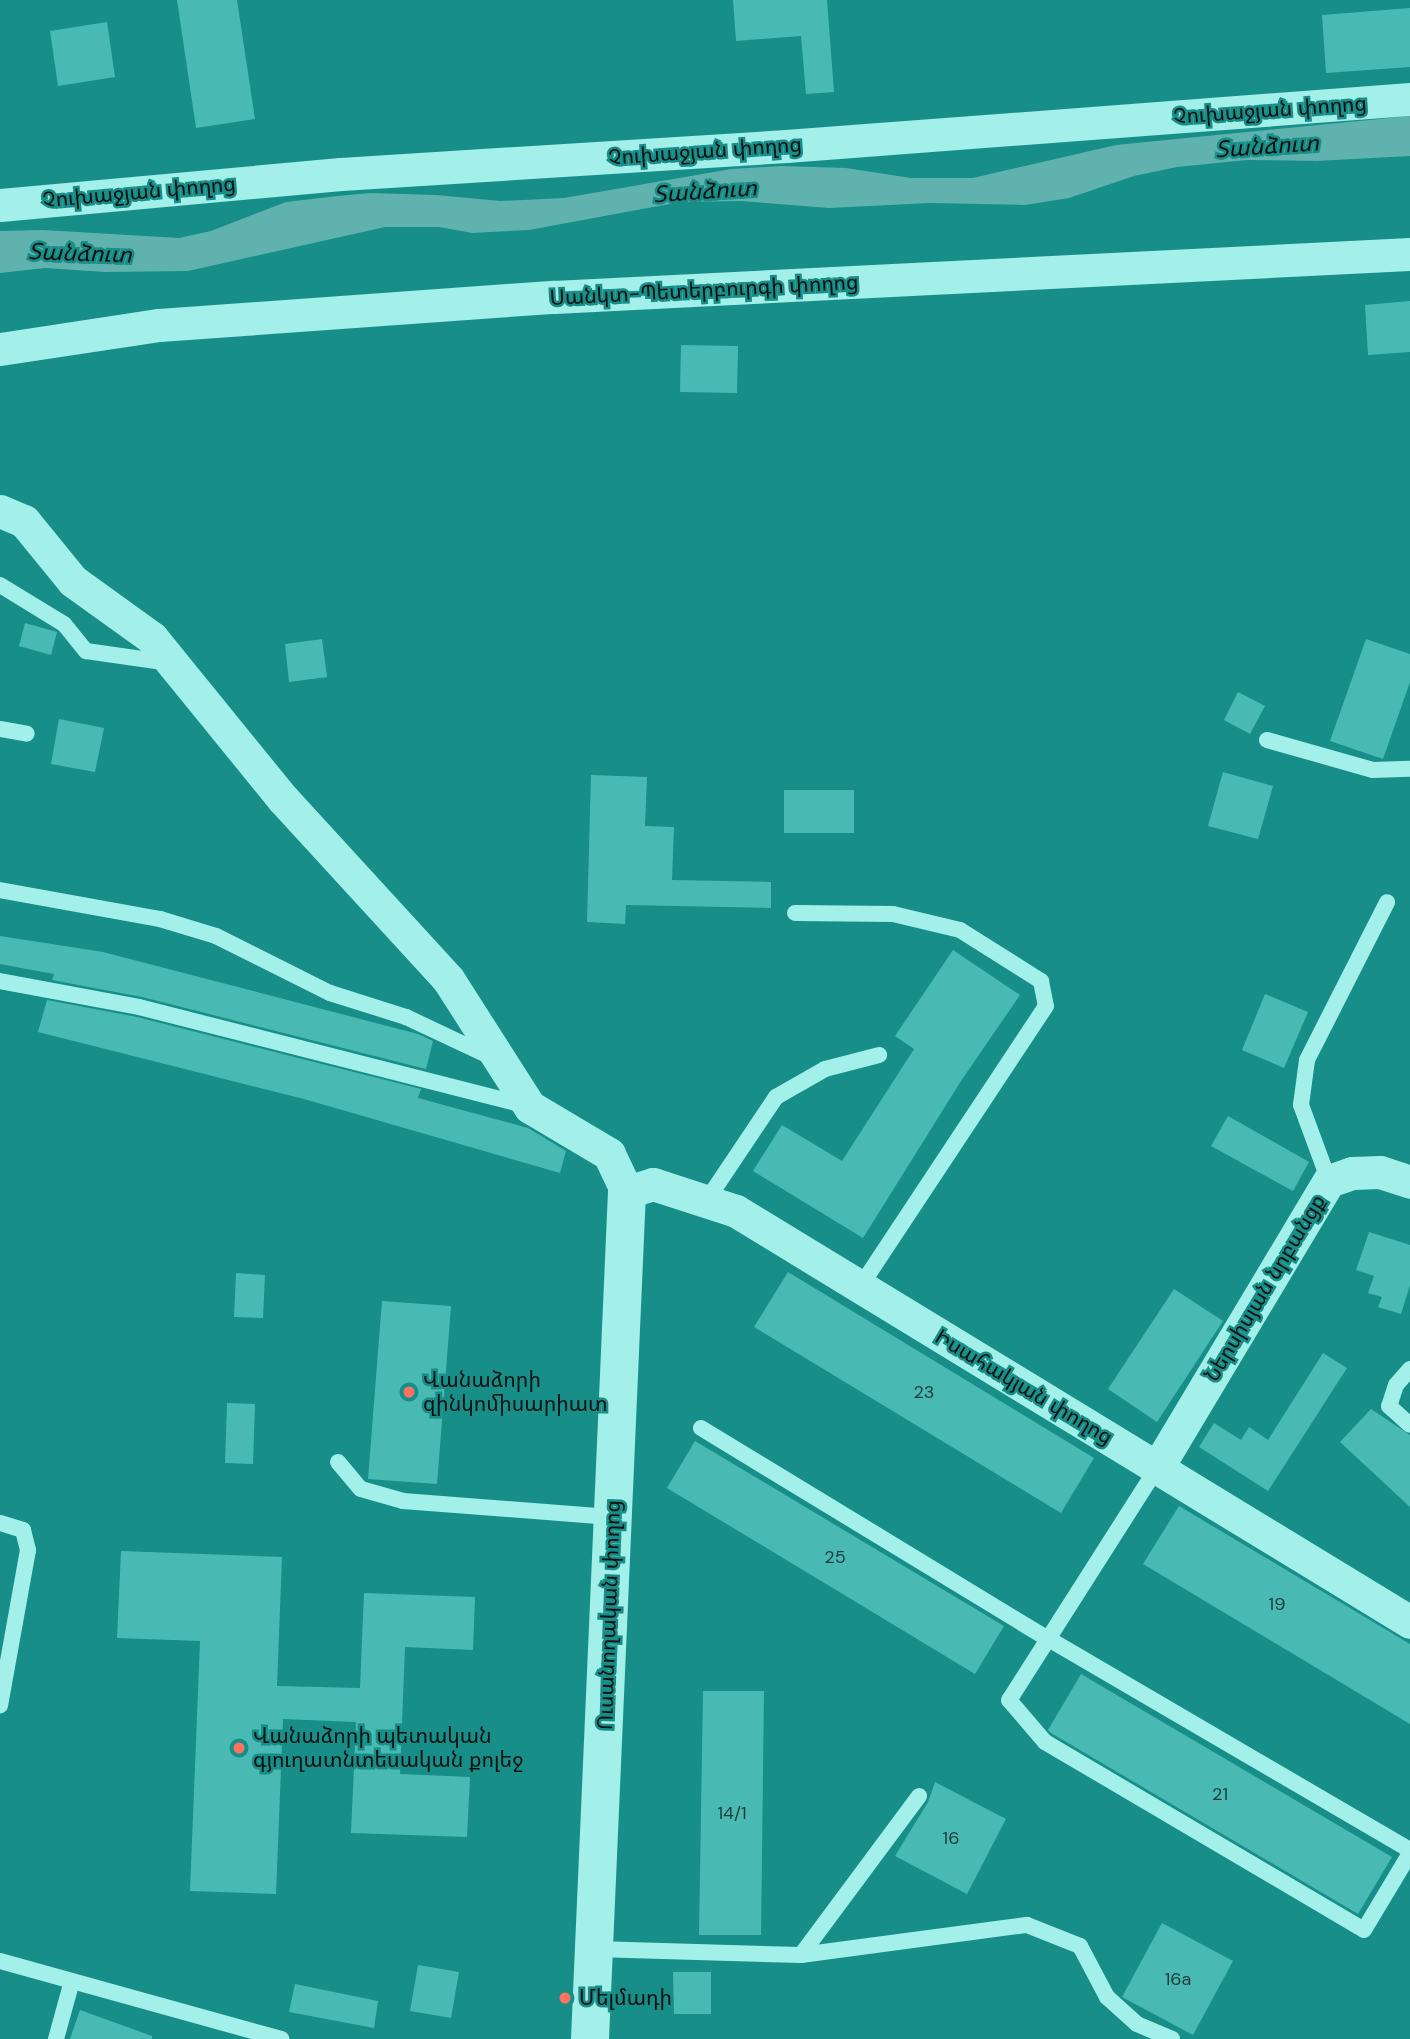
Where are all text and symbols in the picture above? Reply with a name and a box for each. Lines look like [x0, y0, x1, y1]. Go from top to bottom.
street label: Չուխաջյան փողոց [1172, 91, 1368, 129]
water label: Տանձուտ [1214, 129, 1320, 163]
street label: Չուխաջյան փողոց [607, 132, 803, 170]
street label: Չուխաջյան փողոց [41, 171, 237, 213]
water label: Տանձուտ [652, 174, 758, 208]
water label: Տանձուտ [28, 237, 132, 269]
street label: Սանկտ-Պետերբուրգի փողոց [549, 269, 859, 311]
street label: Ներսիսյան նրբանցք [1199, 1190, 1331, 1386]
street label: Իսահակյան փողոց [931, 1324, 1117, 1450]
place label: Վանաձորի զինկոմիսարիատ [423, 1367, 608, 1417]
house number: 23 [913, 1381, 935, 1403]
marker: Վանաձորի զինկոմիսարիատ [401, 1384, 417, 1400]
street label: Ուսանողական փողոց [592, 1500, 626, 1730]
house number: 25 [824, 1546, 846, 1568]
house number: 19 [1269, 1593, 1285, 1615]
place label: Վանաձորի պետական գյուղատնտեսական քոլեջ [253, 1723, 523, 1773]
marker: Վանաձորի պետական գյուղատնտեսական քոլեջ [231, 1740, 247, 1756]
house number: 21 [1212, 1783, 1228, 1805]
house number: 14/1 [717, 1802, 747, 1824]
house number: 16 [943, 1827, 959, 1849]
house number: 16a [1165, 1968, 1191, 1990]
place label: Մելմադի [579, 1985, 672, 2011]
marker: Մելմադի [557, 1990, 573, 2006]

